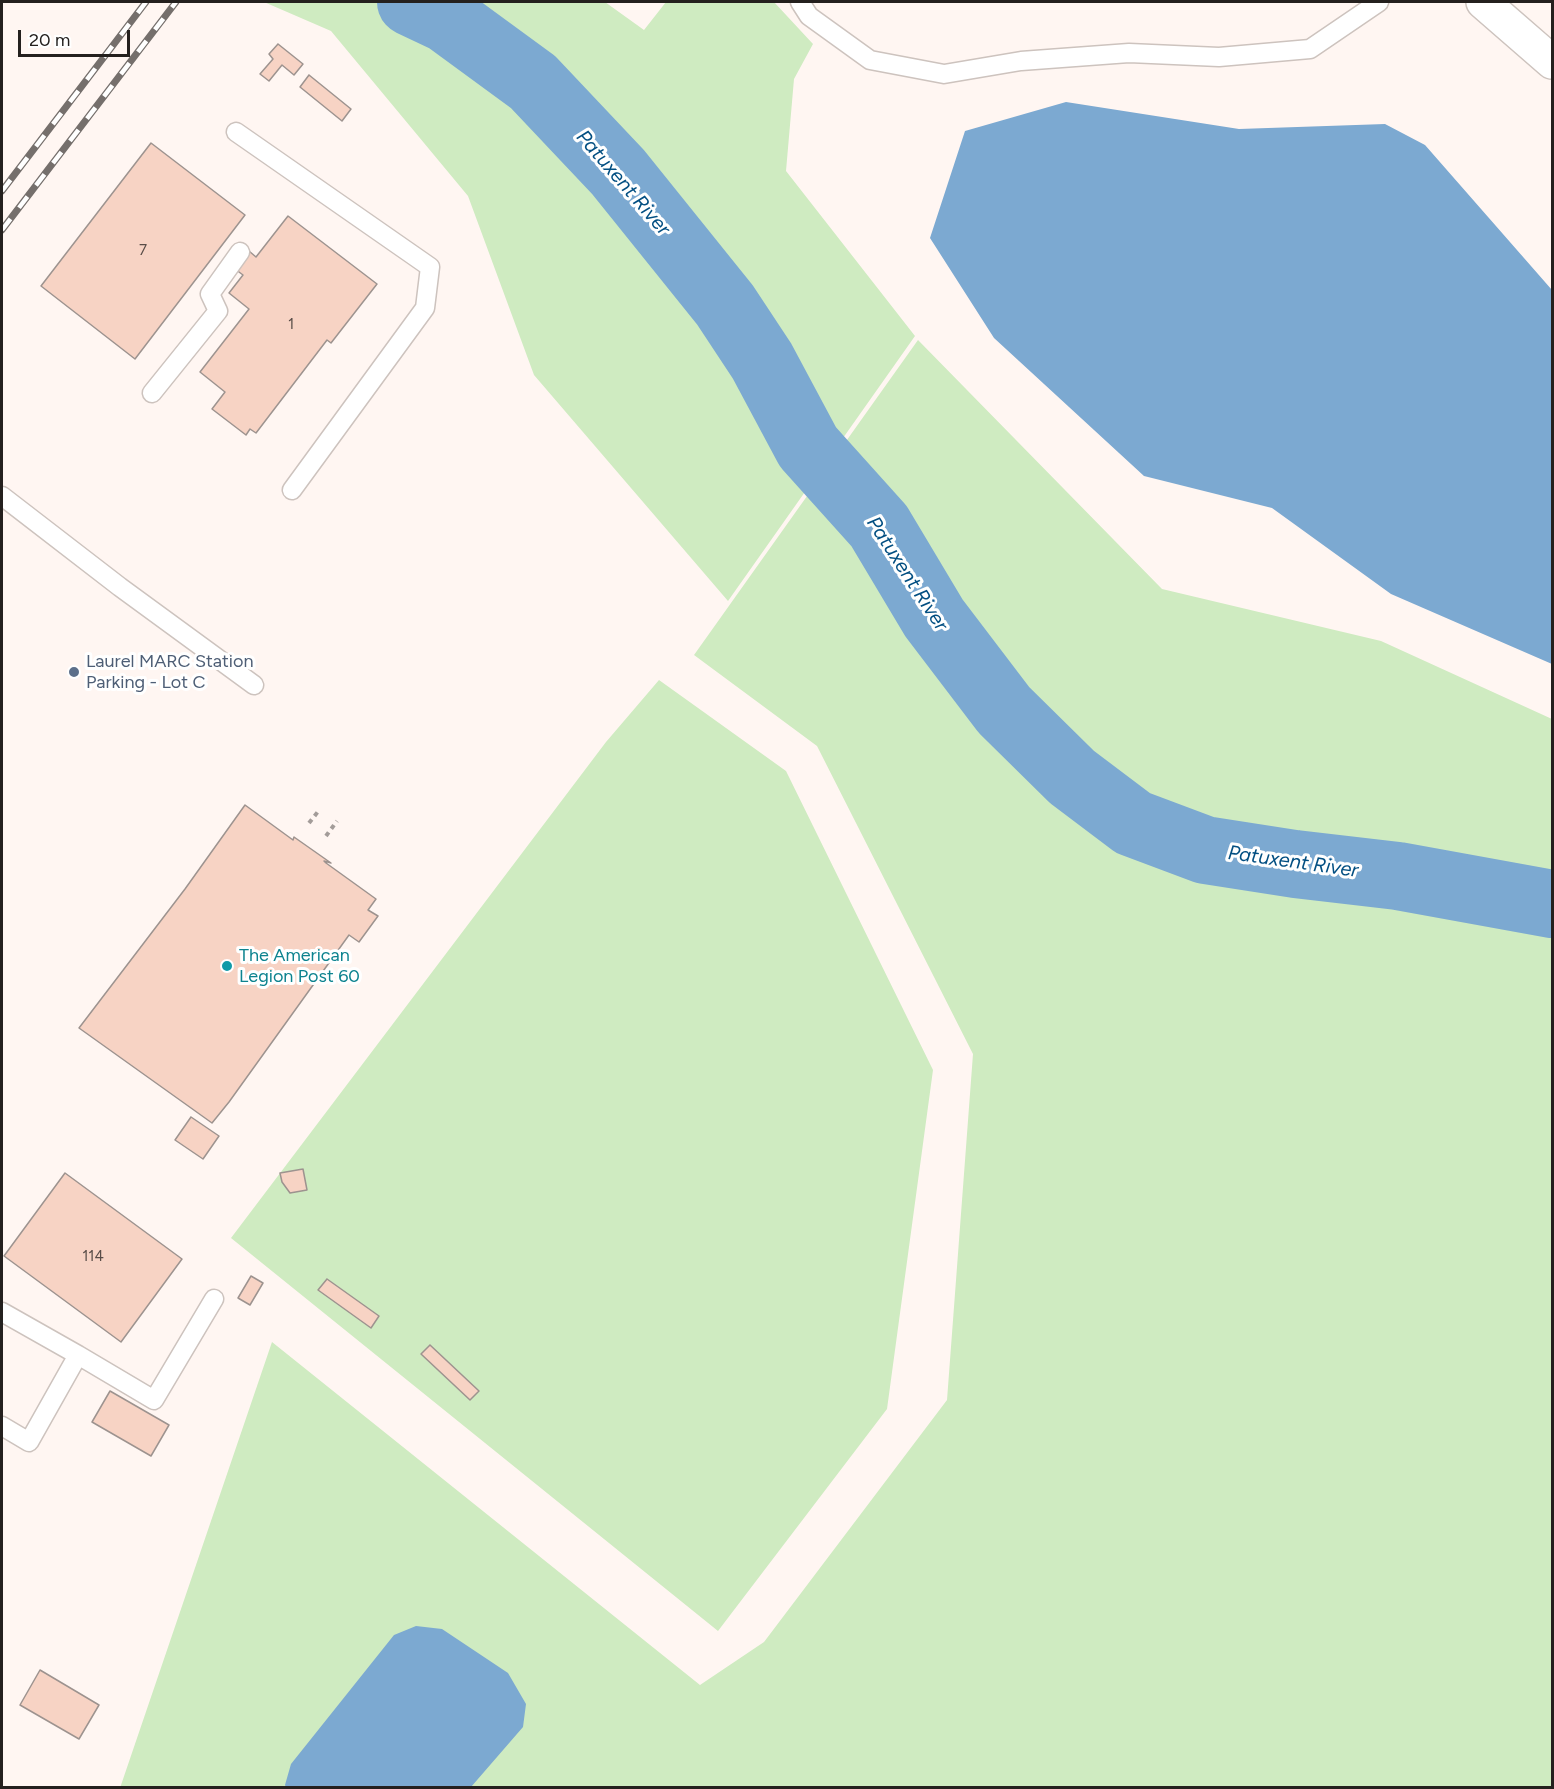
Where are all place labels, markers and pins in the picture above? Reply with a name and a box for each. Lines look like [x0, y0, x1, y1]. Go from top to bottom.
place label: Laurel MARC Station Parking - Lot C [86, 651, 253, 694]
marker: Laurel MARC Station Parking - Lot C [67, 665, 81, 679]
place label: The American Legion Post 60 [239, 945, 360, 988]
marker: The American Legion Post 60 [220, 959, 234, 973]

